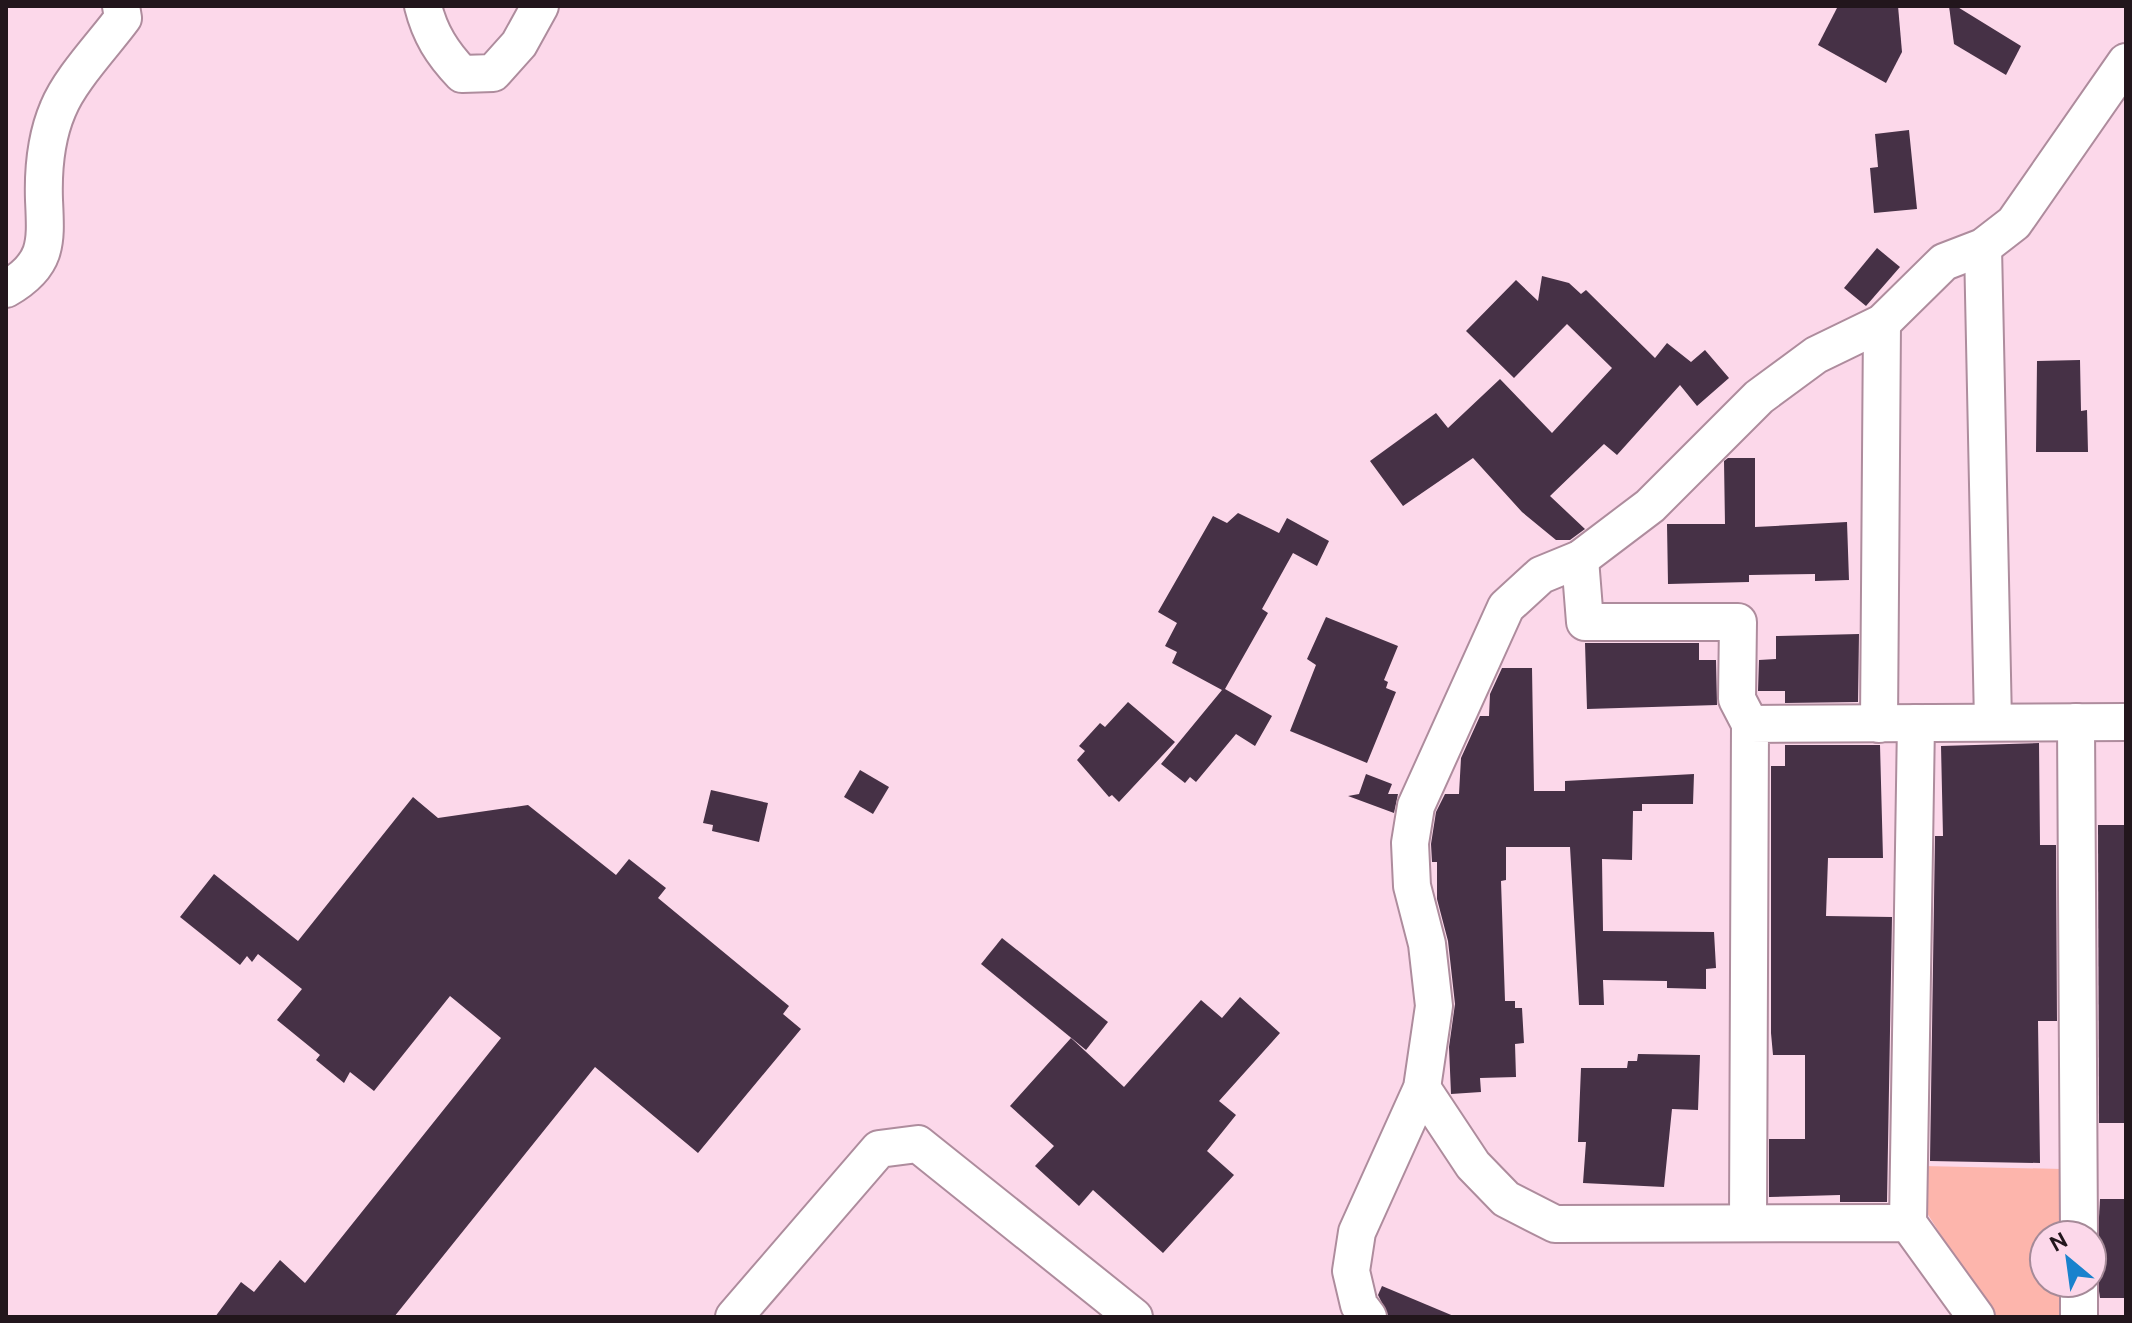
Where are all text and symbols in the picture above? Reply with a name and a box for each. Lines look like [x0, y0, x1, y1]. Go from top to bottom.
north arrow [2028, 1219, 2108, 1299]
text: N [2045, 1226, 2071, 1256]

